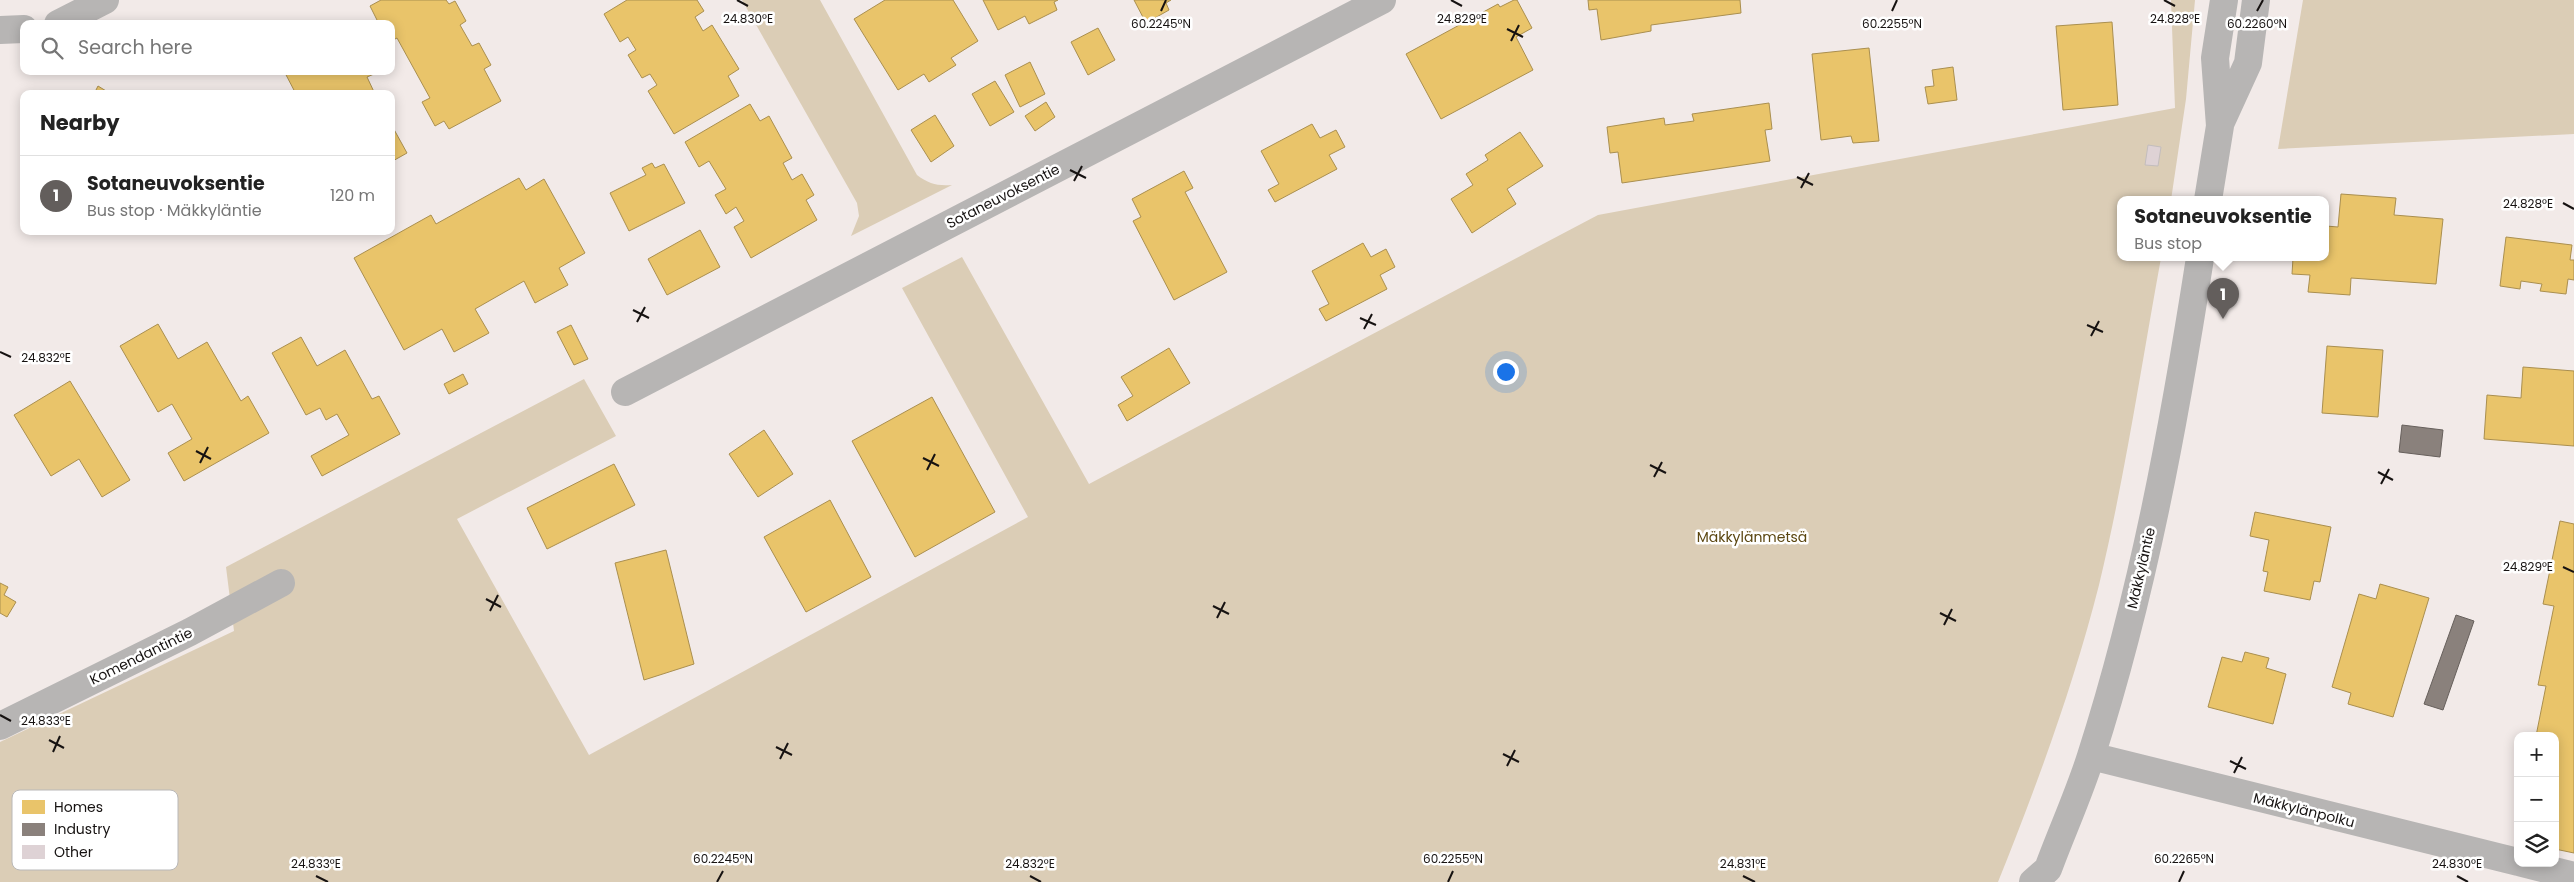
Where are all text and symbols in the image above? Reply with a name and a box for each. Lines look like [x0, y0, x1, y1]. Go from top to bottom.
text: 24.830°E [723, 10, 773, 27]
text: 24.829°E [1437, 10, 1487, 27]
text: 24.828°E [2150, 10, 2200, 27]
text: 60.2245°N [1131, 15, 1191, 32]
text: 60.2255°N [1862, 15, 1922, 32]
text: 60.2260°N [2227, 15, 2287, 32]
search box [20, 20, 395, 75]
icon: search [38, 34, 66, 62]
text: Search here [78, 34, 192, 61]
text: Nearby [40, 108, 120, 137]
street label: Sotaneuvoksentie [943, 159, 1063, 233]
text: Sotaneuvoksentie [87, 170, 265, 197]
text: 1 [53, 184, 59, 207]
text: 120 m [330, 184, 375, 207]
text: 24.828°E [2503, 195, 2553, 212]
popup [2117, 196, 2329, 261]
text: Bus stop · Mäkkyläntie [87, 199, 262, 222]
text: Sotaneuvoksentie [2134, 203, 2312, 230]
text: Bus stop [2134, 232, 2202, 255]
pin: 1 [2207, 278, 2239, 319]
text: 24.832°E [21, 349, 71, 366]
your location [1493, 359, 1519, 385]
street label: Mäkkyläntie [2122, 525, 2160, 611]
park label: Mäkkylänmetsä [1697, 527, 1807, 547]
text: 24.829°E [2503, 558, 2553, 575]
street label: Komendantintie [86, 622, 196, 690]
text: 24.833°E [21, 712, 71, 729]
map controls [2514, 732, 2559, 867]
button: + [2514, 732, 2559, 777]
button: − [2514, 777, 2559, 822]
street label: Mäkkylänpolku [2251, 788, 2357, 832]
legend [12, 790, 178, 870]
text: Homes [54, 797, 103, 817]
text: Industry [54, 819, 110, 839]
button: layers [2514, 822, 2559, 867]
text: Other [54, 842, 93, 862]
text: 60.2245°N [693, 850, 753, 867]
text: 60.2255°N [1423, 850, 1483, 867]
text: 60.2265°N [2154, 850, 2214, 867]
text: 24.833°E [291, 855, 341, 872]
text: 24.832°E [1005, 855, 1055, 872]
text: 24.831°E [1720, 855, 1766, 872]
text: 24.830°E [2432, 855, 2482, 872]

